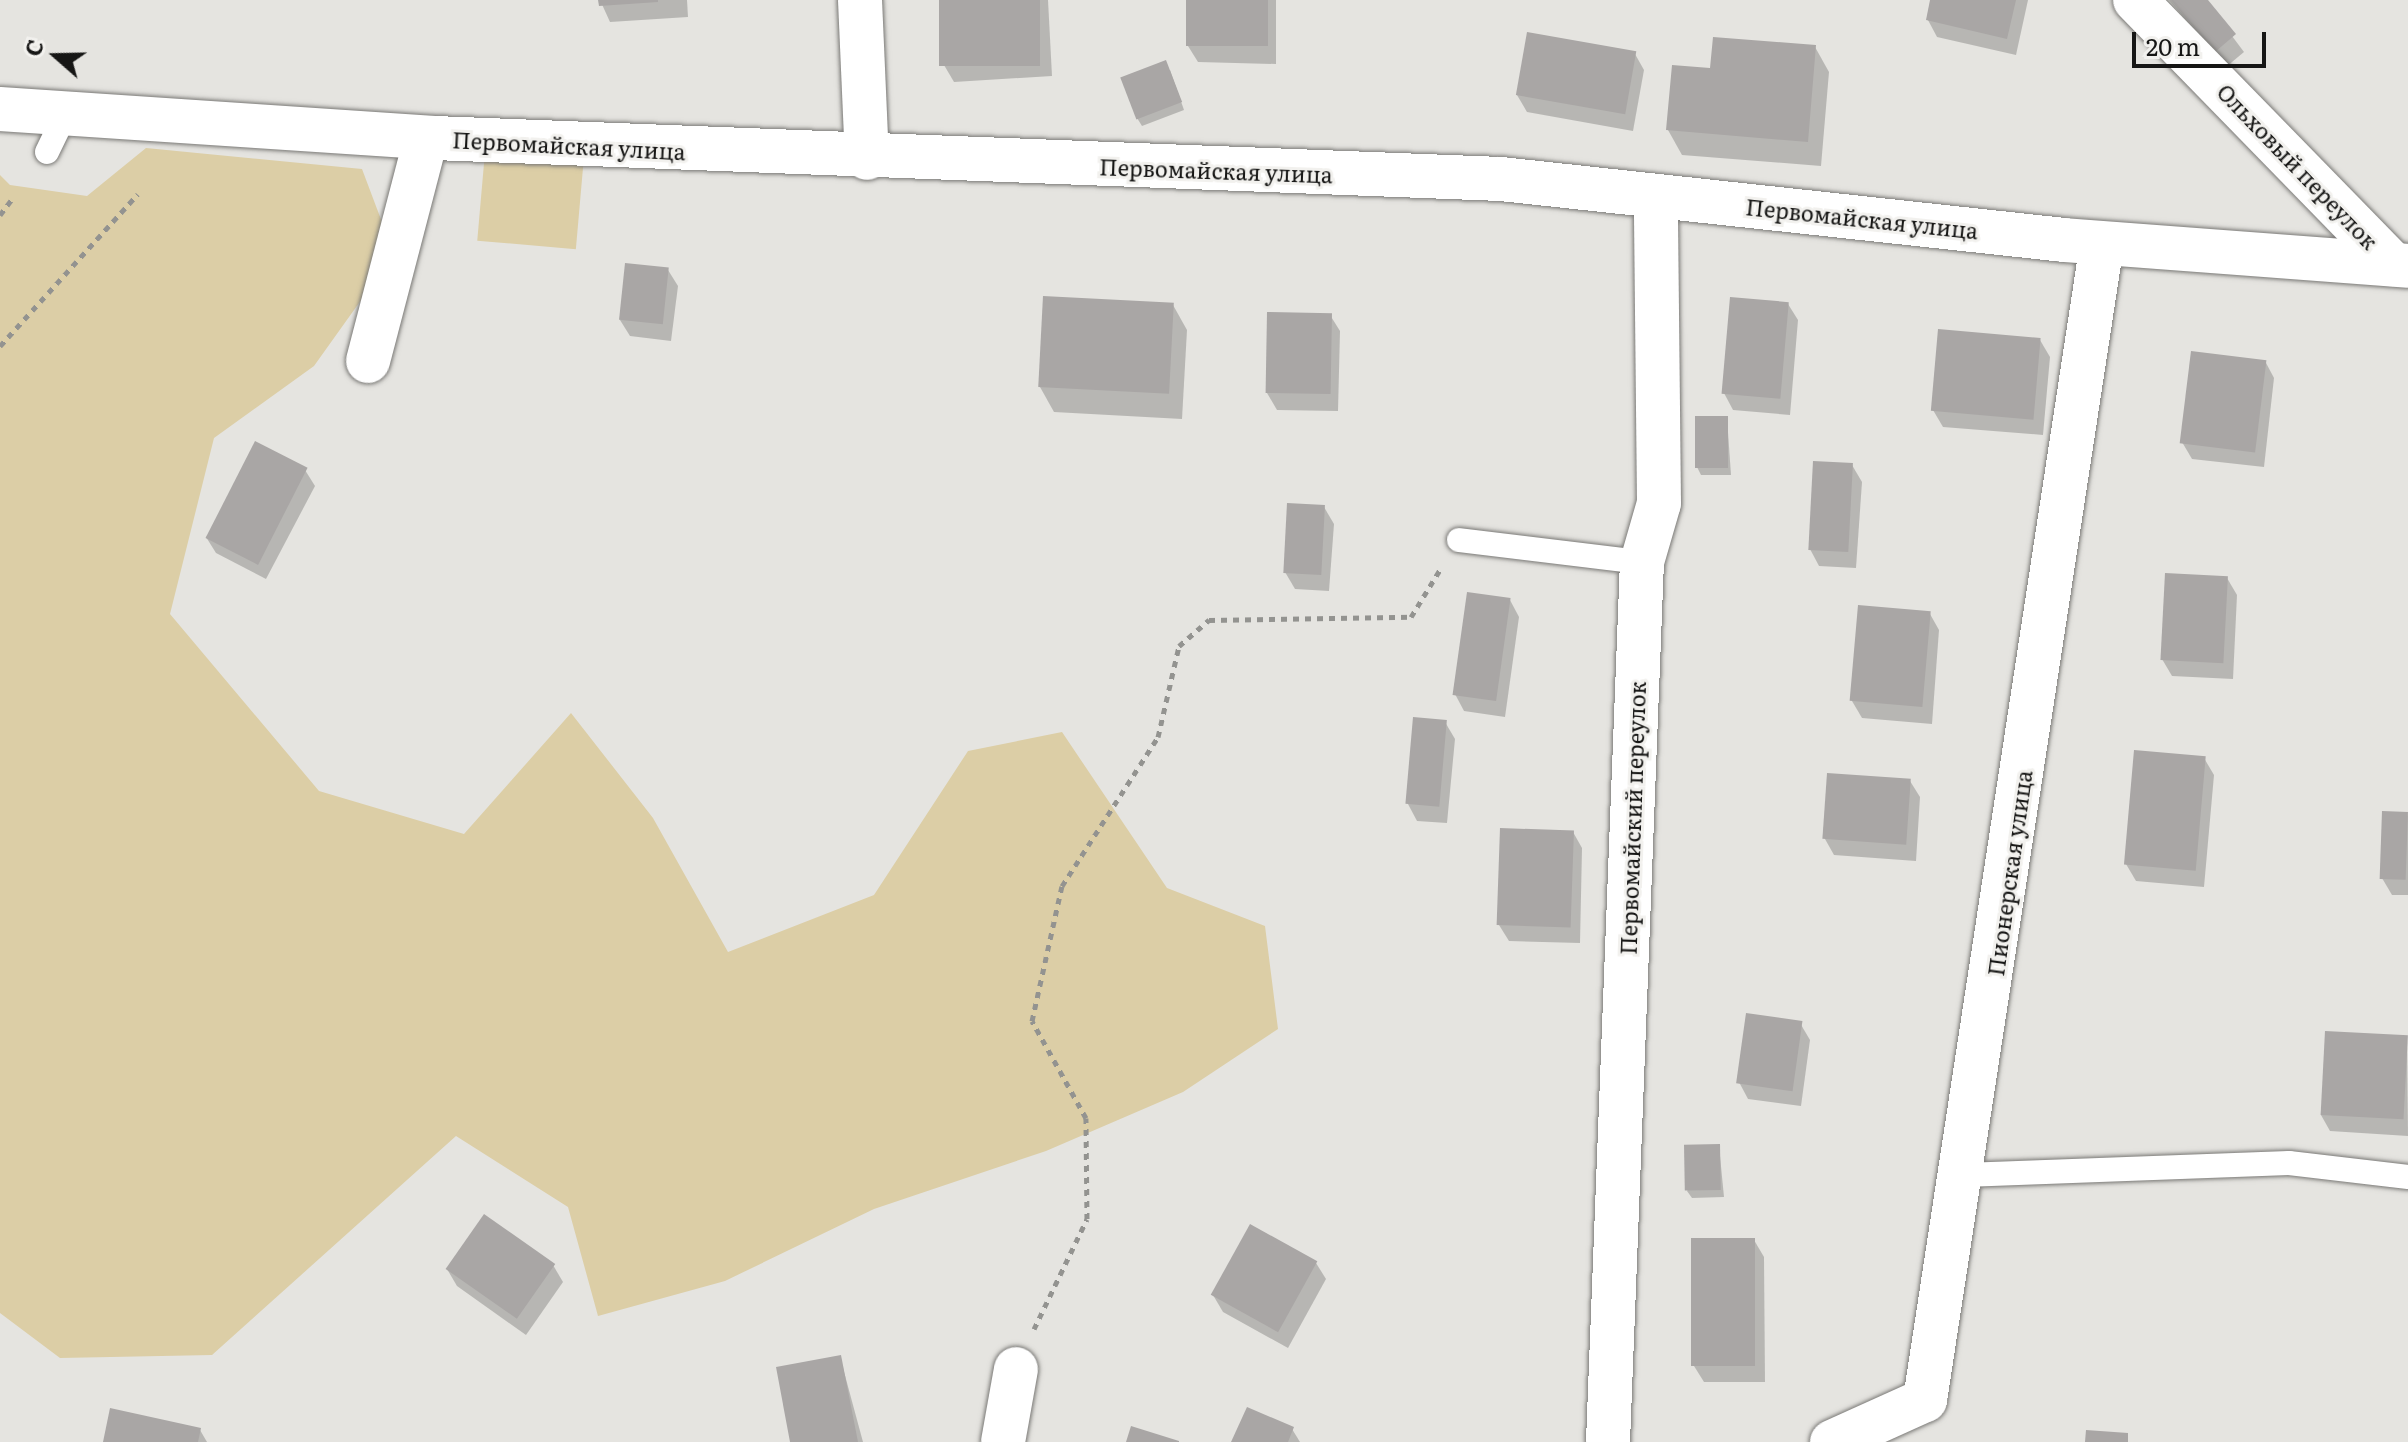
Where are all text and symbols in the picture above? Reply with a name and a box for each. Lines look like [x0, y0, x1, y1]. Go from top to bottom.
north arrow [16, 16, 96, 96]
scale bar [2136, 16, 2270, 66]
text: 20 m [2146, 28, 2200, 63]
text: С [15, 35, 51, 61]
street label: Ольховый переулок [2212, 78, 2384, 254]
street label: Первомайская улица [452, 126, 686, 164]
street label: Первомайская улица [1099, 153, 1333, 187]
street label: Первомайская улица [1744, 193, 1980, 243]
street label: Первомайский переулок [1614, 681, 1650, 955]
street label: Пионерская улица [1981, 768, 2037, 978]

